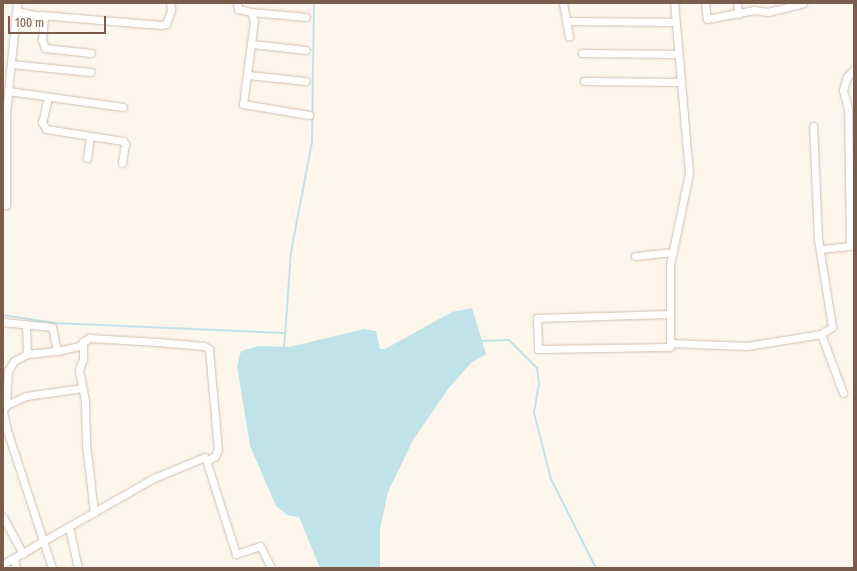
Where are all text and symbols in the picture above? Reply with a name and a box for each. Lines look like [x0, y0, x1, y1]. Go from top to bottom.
scale bar [10, 8, 108, 34]
text: 100 m [15, 16, 44, 30]

